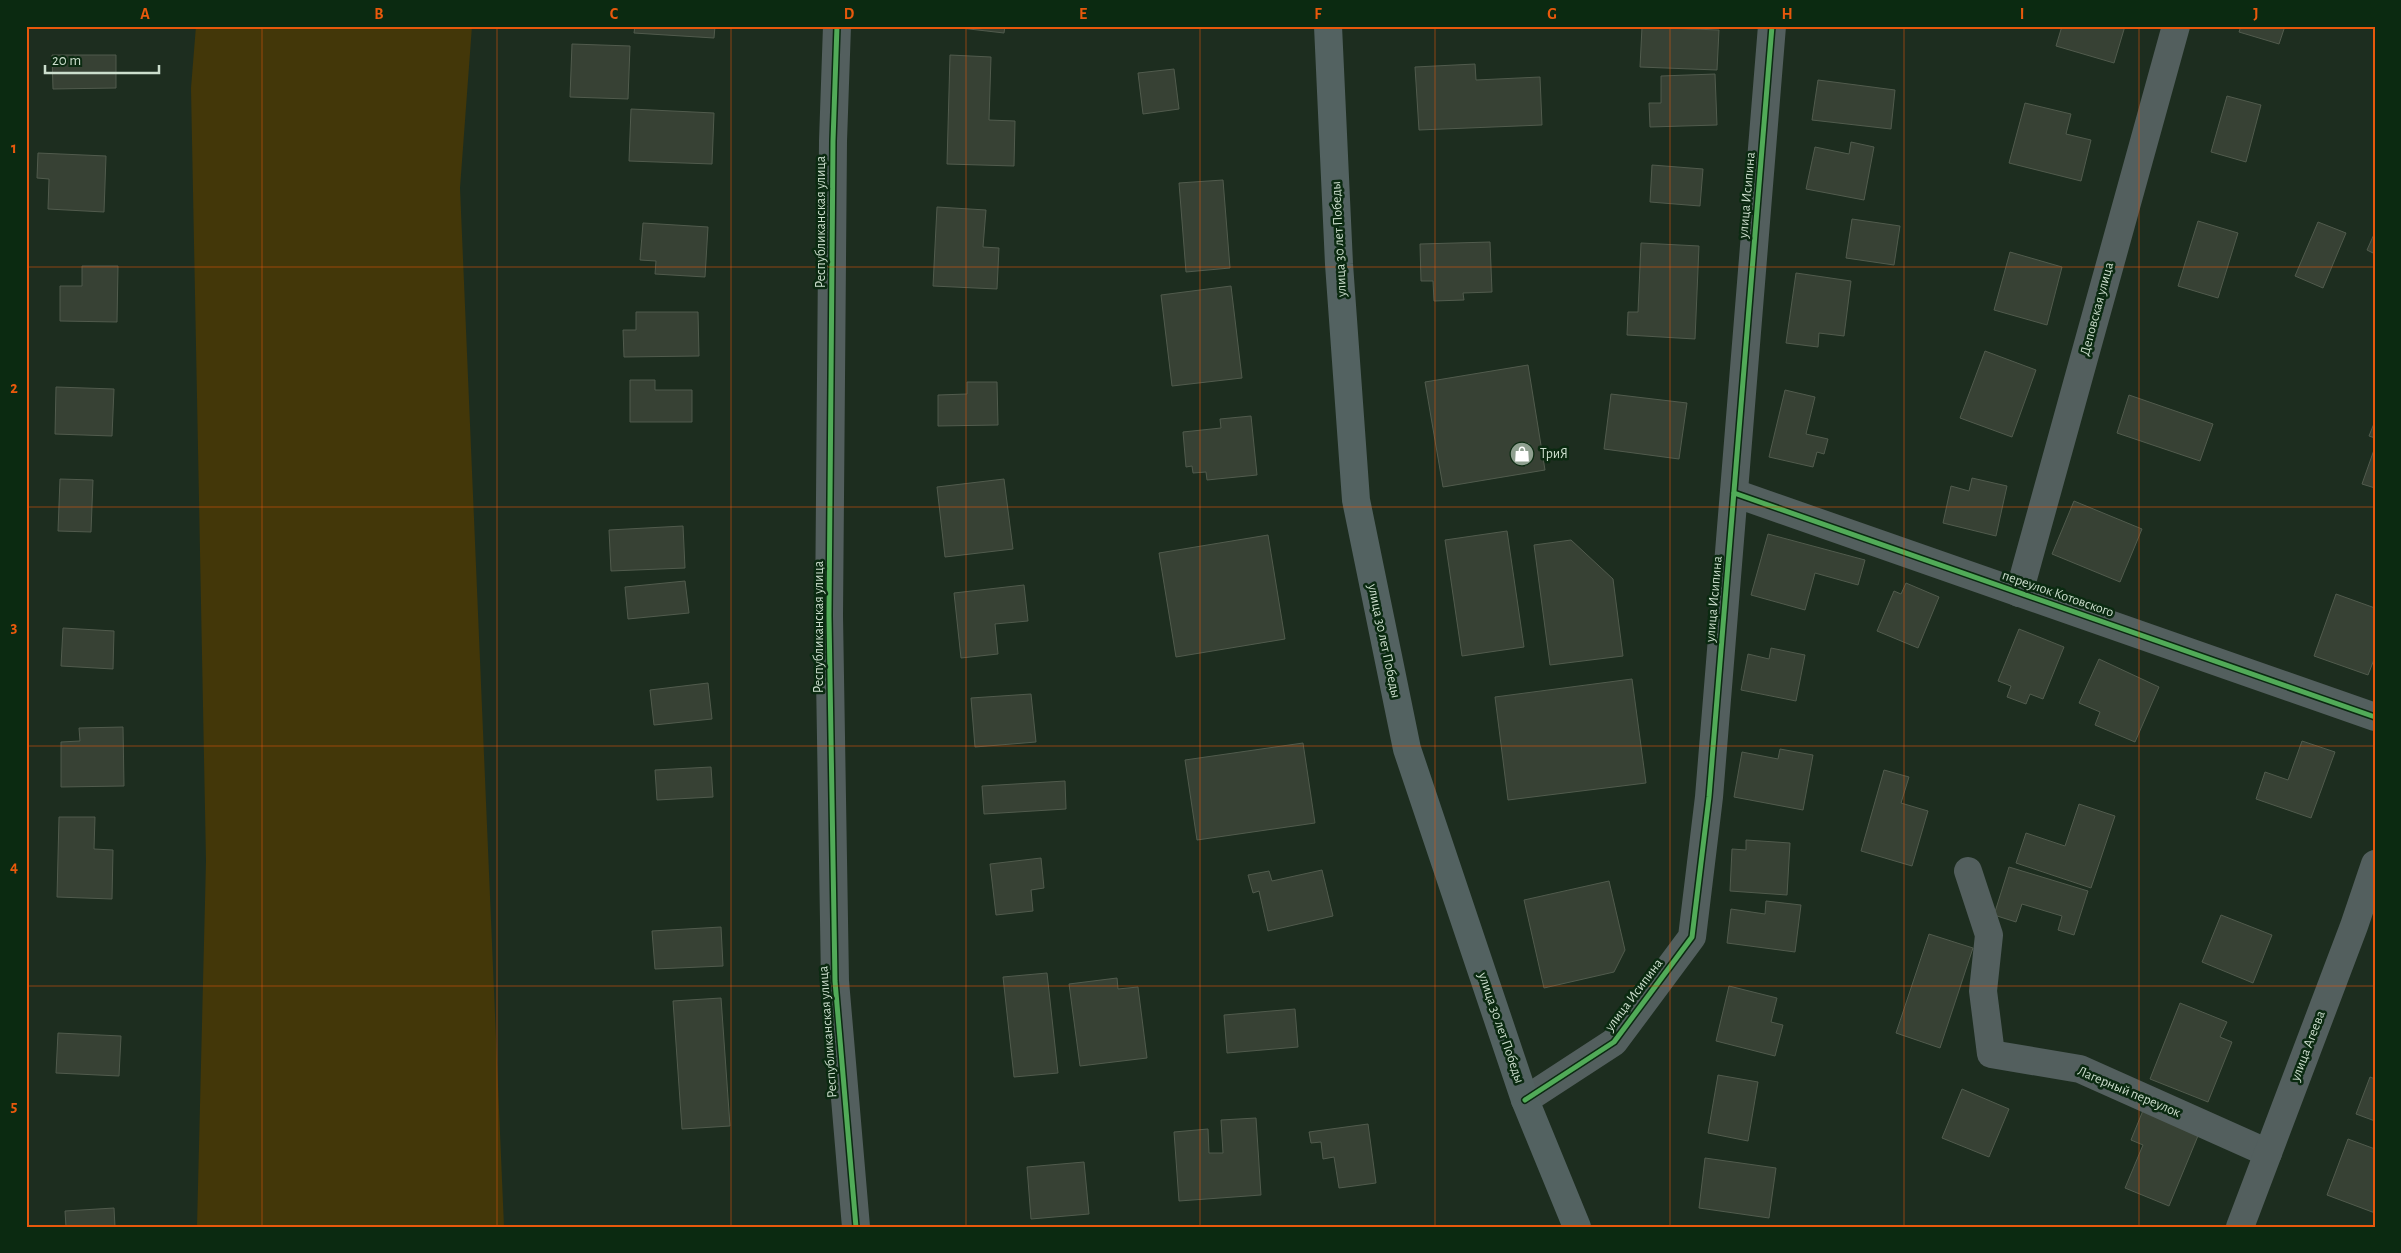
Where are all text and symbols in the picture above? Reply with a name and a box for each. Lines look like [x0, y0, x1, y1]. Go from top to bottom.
text: A [140, 6, 150, 22]
text: B [374, 6, 384, 22]
text: C [610, 6, 619, 22]
text: D [844, 6, 855, 22]
text: E [1079, 6, 1087, 22]
text: F [1314, 6, 1322, 22]
text: G [1547, 6, 1557, 22]
text: H [1781, 6, 1793, 22]
text: I [2020, 6, 2024, 22]
text: J [2253, 6, 2259, 22]
scale bar [45, 42, 159, 74]
text: 20 m [52, 53, 81, 68]
text: 1 [11, 140, 17, 156]
street label: улица Исипина [1736, 151, 1758, 240]
street label: Республиканская улица [814, 155, 828, 288]
street label: улица 30 лет Победы [1329, 181, 1349, 298]
street label: Деповская улица [2078, 260, 2116, 357]
text: 2 [10, 380, 18, 396]
shop icon: ТриЯ [1509, 441, 1535, 467]
place label: ТриЯ [1540, 447, 1568, 461]
street label: улица Исипина [1703, 555, 1725, 644]
street label: Республиканская улица [812, 560, 826, 693]
street label: переулок Котовского [2000, 568, 2116, 620]
street label: улица 30 лет Победы [1365, 582, 1403, 699]
text: 3 [11, 619, 18, 635]
text: 4 [10, 859, 18, 875]
street label: улица Исипина [1602, 956, 1666, 1035]
street label: Республиканская улица [816, 965, 840, 1099]
street label: улица 30 лет Победы [1475, 970, 1527, 1085]
street label: улица Агеева [2288, 1008, 2328, 1084]
street label: Лагерный переулок [2075, 1064, 2183, 1120]
text: 5 [11, 1098, 18, 1114]

